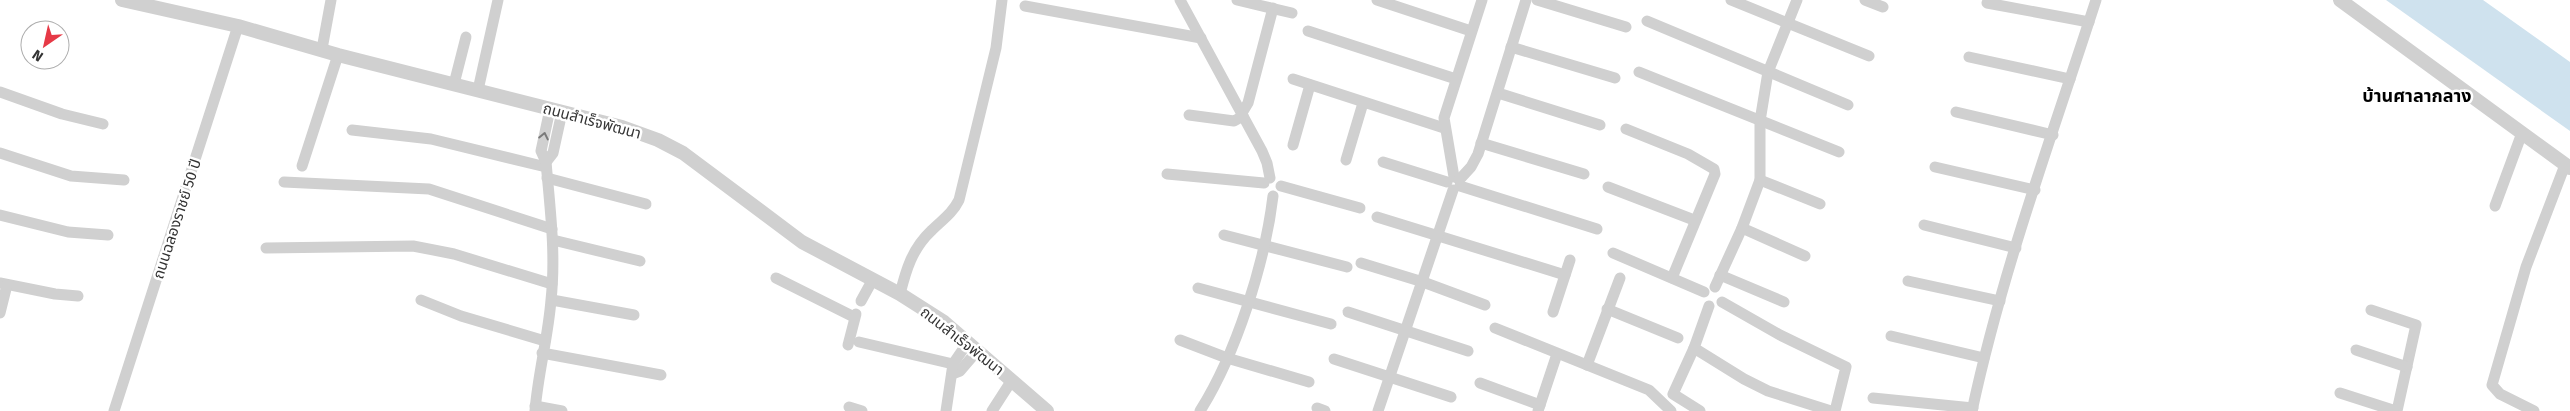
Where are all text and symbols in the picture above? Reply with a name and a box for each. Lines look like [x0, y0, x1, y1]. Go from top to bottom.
north arrow [20, 20, 70, 70]
text: N [29, 46, 47, 65]
district label: บ้านศาลากลาง [2362, 85, 2472, 107]
street label: ถนนสำเร็จพัฒนา [541, 99, 643, 143]
one-way arrow [538, 132, 549, 140]
street label: ถนนฉลองราชย์ 50 ปี [149, 157, 205, 281]
street label: ถนนสำเร็จพัฒนา [917, 303, 1007, 379]

